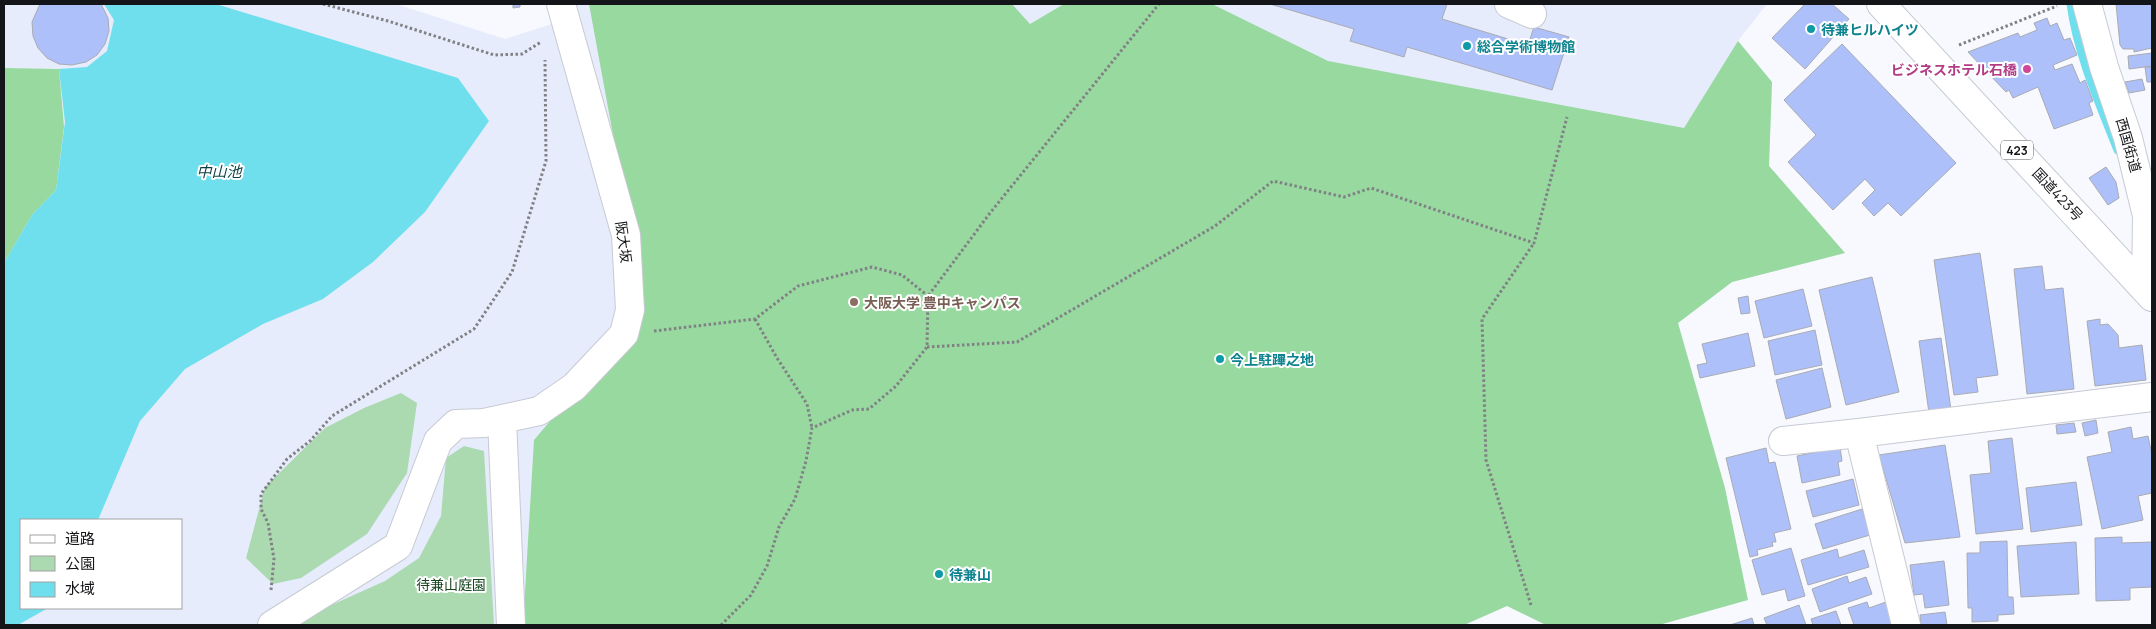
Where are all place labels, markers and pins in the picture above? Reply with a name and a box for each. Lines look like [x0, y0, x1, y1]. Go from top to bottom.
place label: 待兼ヒルハイツ [1821, 20, 1919, 39]
marker: 待兼ヒルハイツ [1805, 23, 1817, 35]
place label: 総合学術博物館 [1477, 37, 1575, 56]
marker: 総合学術博物館 [1461, 40, 1473, 52]
place label: ビジネスホテル石橋 [1891, 60, 2017, 79]
marker: ビジネスホテル石橋 [2021, 63, 2033, 75]
place label: 大阪大学 豊中キャンパス [864, 293, 1021, 312]
marker: 大阪大学 豊中キャンパス [848, 296, 860, 308]
place label: 今上駐蹕之地 [1230, 350, 1314, 369]
marker: 今上駐蹕之地 [1214, 353, 1226, 365]
place label: 待兼山 [949, 565, 991, 584]
marker: 待兼山 [933, 568, 945, 580]

